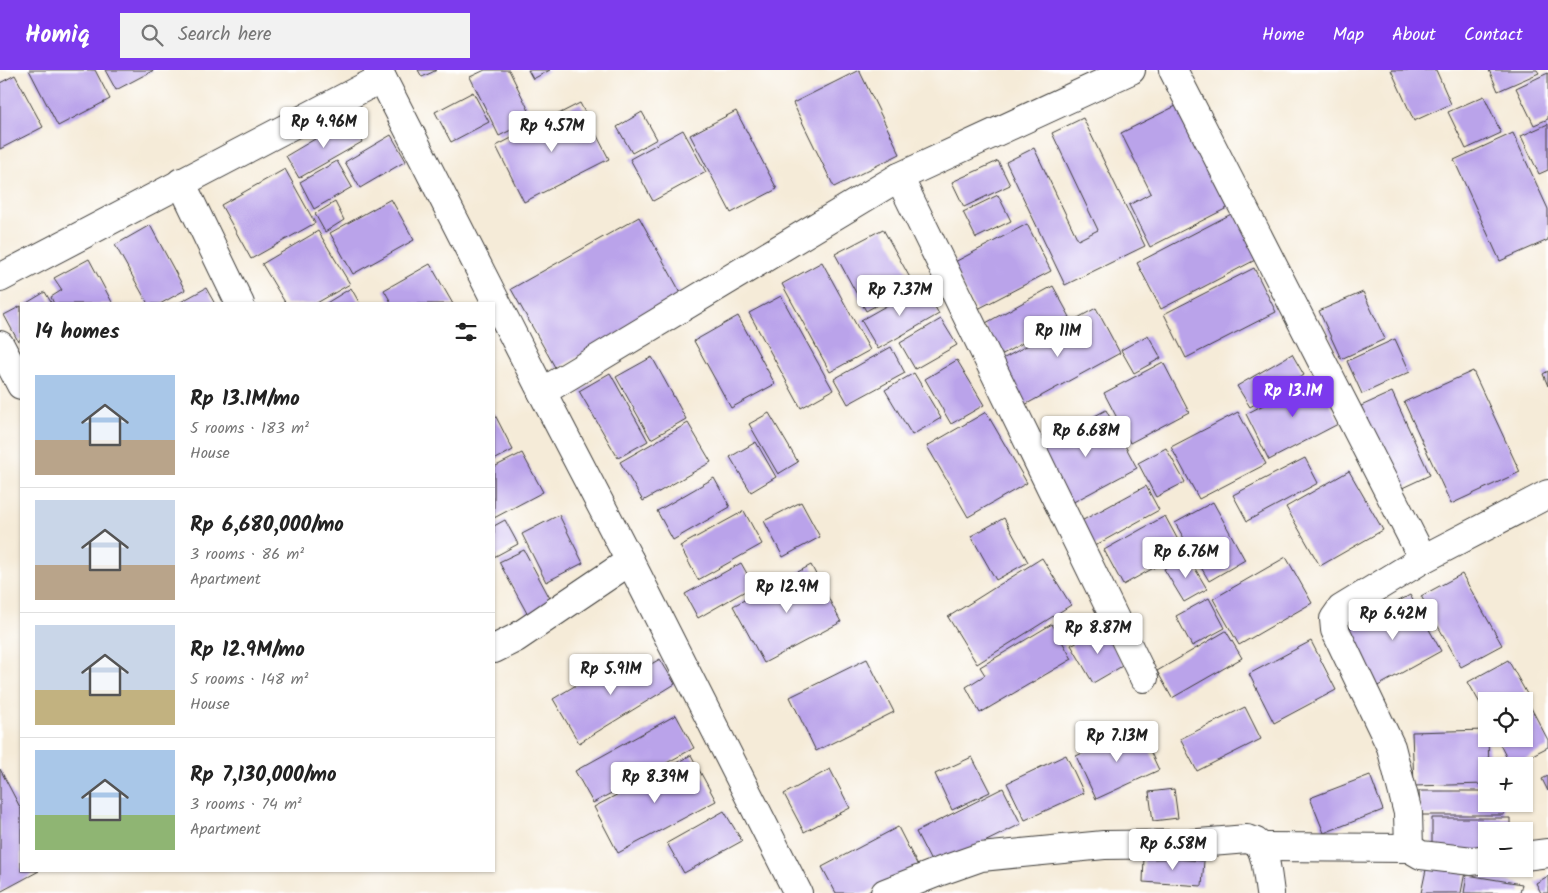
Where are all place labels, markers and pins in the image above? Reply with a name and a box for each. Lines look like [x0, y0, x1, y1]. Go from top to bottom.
pin: Rp 4.96M [272, 106, 376, 149]
pin: Rp 4.57M [500, 111, 604, 153]
pin: Rp 7.37M [848, 274, 952, 317]
pin: Rp 11M [1017, 316, 1099, 358]
pin: Rp 13.1M [1241, 376, 1345, 418]
pin: Rp 6.68M [1034, 416, 1138, 458]
pin: Rp 6.76M [1134, 536, 1238, 579]
pin: Rp 12.9M [735, 572, 839, 614]
pin: Rp 6.42M [1341, 598, 1445, 641]
pin: Rp 8.87M [1046, 612, 1150, 655]
pin: Rp 5.91M [559, 654, 663, 696]
pin: Rp 7.13M [1065, 720, 1169, 763]
pin: Rp 8.39M [603, 762, 707, 804]
pin: Rp 6.58M [1121, 828, 1225, 871]

